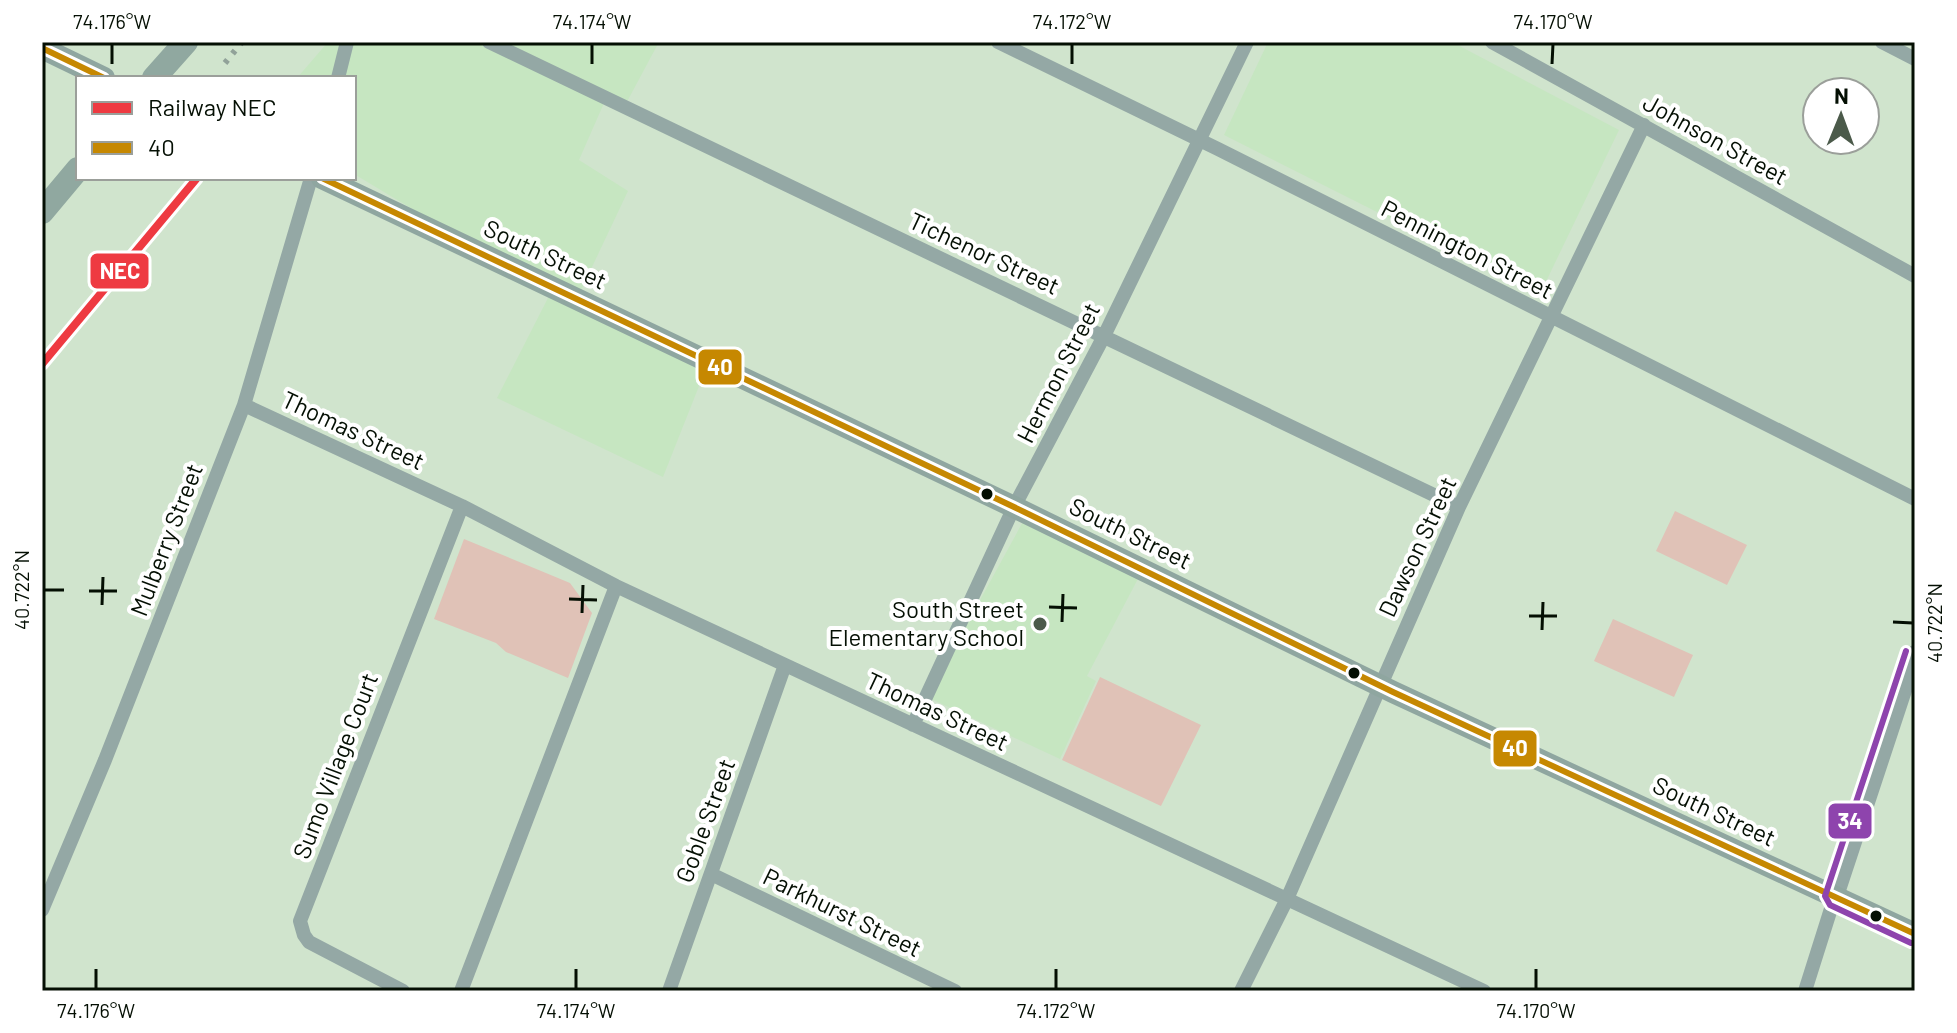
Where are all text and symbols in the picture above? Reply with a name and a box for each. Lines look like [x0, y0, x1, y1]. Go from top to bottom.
text: 74.176°W [73, 9, 151, 33]
text: 74.174°W [553, 9, 632, 33]
text: 74.172°W [1033, 9, 1112, 33]
text: 74.170°W [1514, 9, 1593, 33]
legend [76, 76, 356, 180]
north arrow [1801, 76, 1881, 156]
text: N [1834, 82, 1849, 108]
street label: Johnson Street [1638, 87, 1793, 190]
text: Railway NEC [148, 92, 277, 121]
text: 40 [148, 132, 175, 161]
street label: Pennington Street [1377, 193, 1558, 304]
street label: Tichenor Street [905, 205, 1064, 300]
street label: South Street [480, 213, 612, 295]
line badge: NEC [89, 252, 150, 290]
text: NEC [100, 257, 140, 283]
street label: Hermon Street [1010, 297, 1105, 447]
line badge: 40 [697, 348, 743, 386]
text: 40 [707, 353, 733, 379]
street label: Thomas Street [278, 384, 429, 475]
street label: Mulberry Street [123, 459, 208, 620]
street label: Dawson Street [1372, 472, 1462, 621]
unlabelled marker [979, 486, 995, 502]
street label: South Street [1065, 491, 1196, 575]
text: 40.722°N [9, 550, 33, 630]
text: 40.722°N [1922, 583, 1946, 663]
place label: South Street Elementary School [829, 594, 1024, 651]
marker: South Street Elementary School [1031, 615, 1049, 633]
street label: Thomas Street [862, 665, 1013, 756]
unlabelled marker [1346, 665, 1362, 681]
street label: Sumo Village Court [286, 668, 383, 862]
line badge: 40 [1492, 729, 1538, 768]
text: 40 [1502, 734, 1528, 760]
street label: Goble Street [669, 755, 740, 886]
street label: South Street [1649, 770, 1781, 852]
line badge: 34 [1827, 802, 1873, 840]
text: 34 [1837, 807, 1863, 833]
street label: Parkhurst Street [759, 861, 926, 962]
unlabelled marker [1868, 908, 1884, 924]
text: 74.176°W [57, 998, 135, 1022]
text: 74.174°W [537, 998, 616, 1022]
text: 74.172°W [1017, 998, 1096, 1022]
text: 74.170°W [1497, 998, 1576, 1022]

